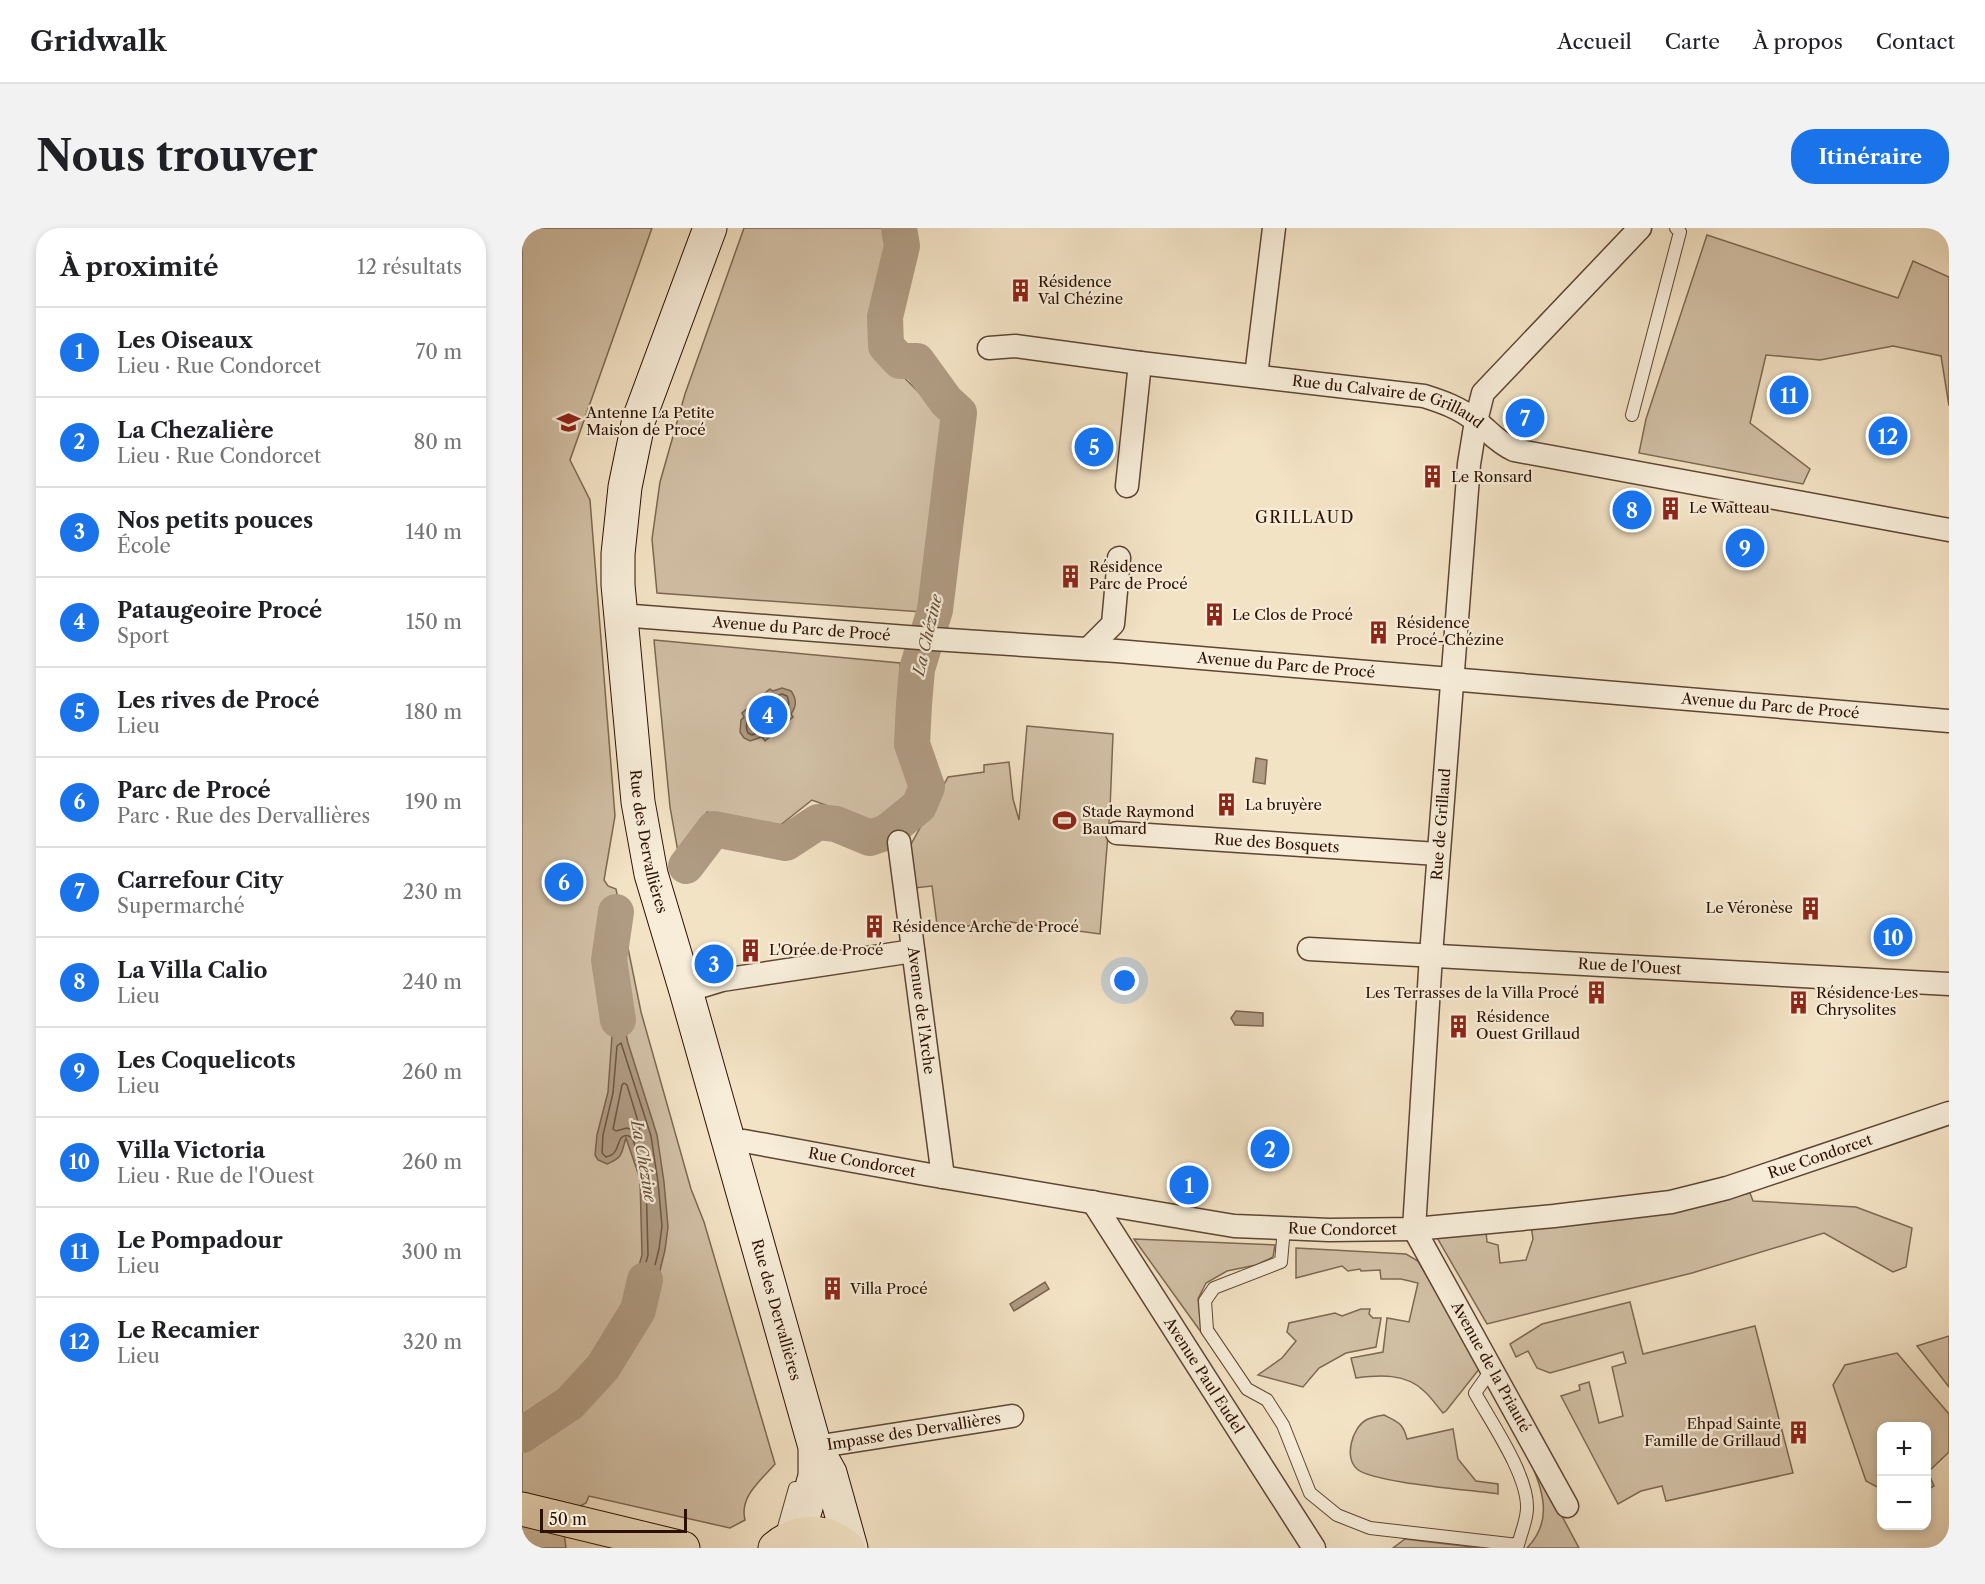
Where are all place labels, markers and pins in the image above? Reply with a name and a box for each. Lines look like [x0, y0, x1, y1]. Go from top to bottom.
place label: Résidence Val Chézine [1037, 272, 1123, 308]
building icon: Résidence Val Chézine [1007, 278, 1033, 304]
pin: 11 [1770, 372, 1808, 418]
pin: 7 [1506, 396, 1544, 441]
place label: Antenne La Petite Maison de Procé [585, 403, 714, 439]
school or university icon: Antenne La Petite Maison de Procé [555, 409, 581, 435]
pin: 12 [1868, 414, 1908, 458]
pin: 5 [1074, 424, 1114, 470]
building icon: Le Ronsard [1420, 464, 1446, 490]
place label: Le Ronsard [1451, 467, 1532, 486]
pin: 8 [1612, 488, 1652, 532]
building icon: Le Watteau [1658, 495, 1684, 521]
place label: Le Watteau [1689, 498, 1770, 517]
pin: 9 [1726, 526, 1764, 570]
place label: Résidence Parc de Procé [1089, 557, 1188, 593]
building icon: Résidence Parc de Procé [1058, 563, 1084, 589]
building icon: Le Clos de Procé [1201, 602, 1227, 628]
place label: Le Clos de Procé [1232, 605, 1353, 624]
place label: Résidence Procé-Chézine [1396, 613, 1504, 649]
building icon: Résidence Procé-Chézine [1365, 619, 1391, 645]
pin: 4 [748, 692, 788, 738]
building icon: La bruyère [1214, 792, 1240, 818]
place label: La bruyère [1245, 795, 1322, 814]
place label: Stade Raymond Baumard [1082, 802, 1194, 838]
sports icon: Stade Raymond Baumard [1051, 808, 1077, 834]
pin: 6 [544, 860, 584, 904]
building icon: Le Véronèse [1798, 895, 1824, 921]
place label: Le Véronèse [1705, 898, 1793, 917]
building icon: Résidence Arche de Procé [861, 914, 887, 940]
pin: 10 [1874, 914, 1912, 960]
place label: Résidence Arche de Procé [892, 917, 1079, 936]
building icon: L'Orée de Procé [738, 937, 764, 963]
place label: L'Orée de Procé [769, 940, 883, 959]
pin: 3 [694, 942, 734, 986]
building icon: Les Terrasses de la Villa Procé [1584, 980, 1610, 1006]
place label: Les Terrasses de la Villa Procé [1365, 983, 1579, 1002]
place label: Résidence Les Chrysolites [1816, 983, 1918, 1019]
building icon: Résidence Les Chrysolites [1785, 989, 1811, 1015]
place label: Résidence Ouest Grillaud [1476, 1007, 1580, 1043]
building icon: Résidence Ouest Grillaud [1445, 1013, 1471, 1039]
pin: 2 [1250, 1126, 1290, 1172]
pin: 1 [1170, 1162, 1208, 1208]
building icon: Villa Procé [819, 1276, 845, 1302]
place label: Villa Procé [849, 1279, 928, 1298]
place label: Ehpad Sainte Famille de Grillaud [1644, 1414, 1781, 1450]
building icon: Ehpad Sainte Famille de Grillaud [1786, 1420, 1812, 1446]

